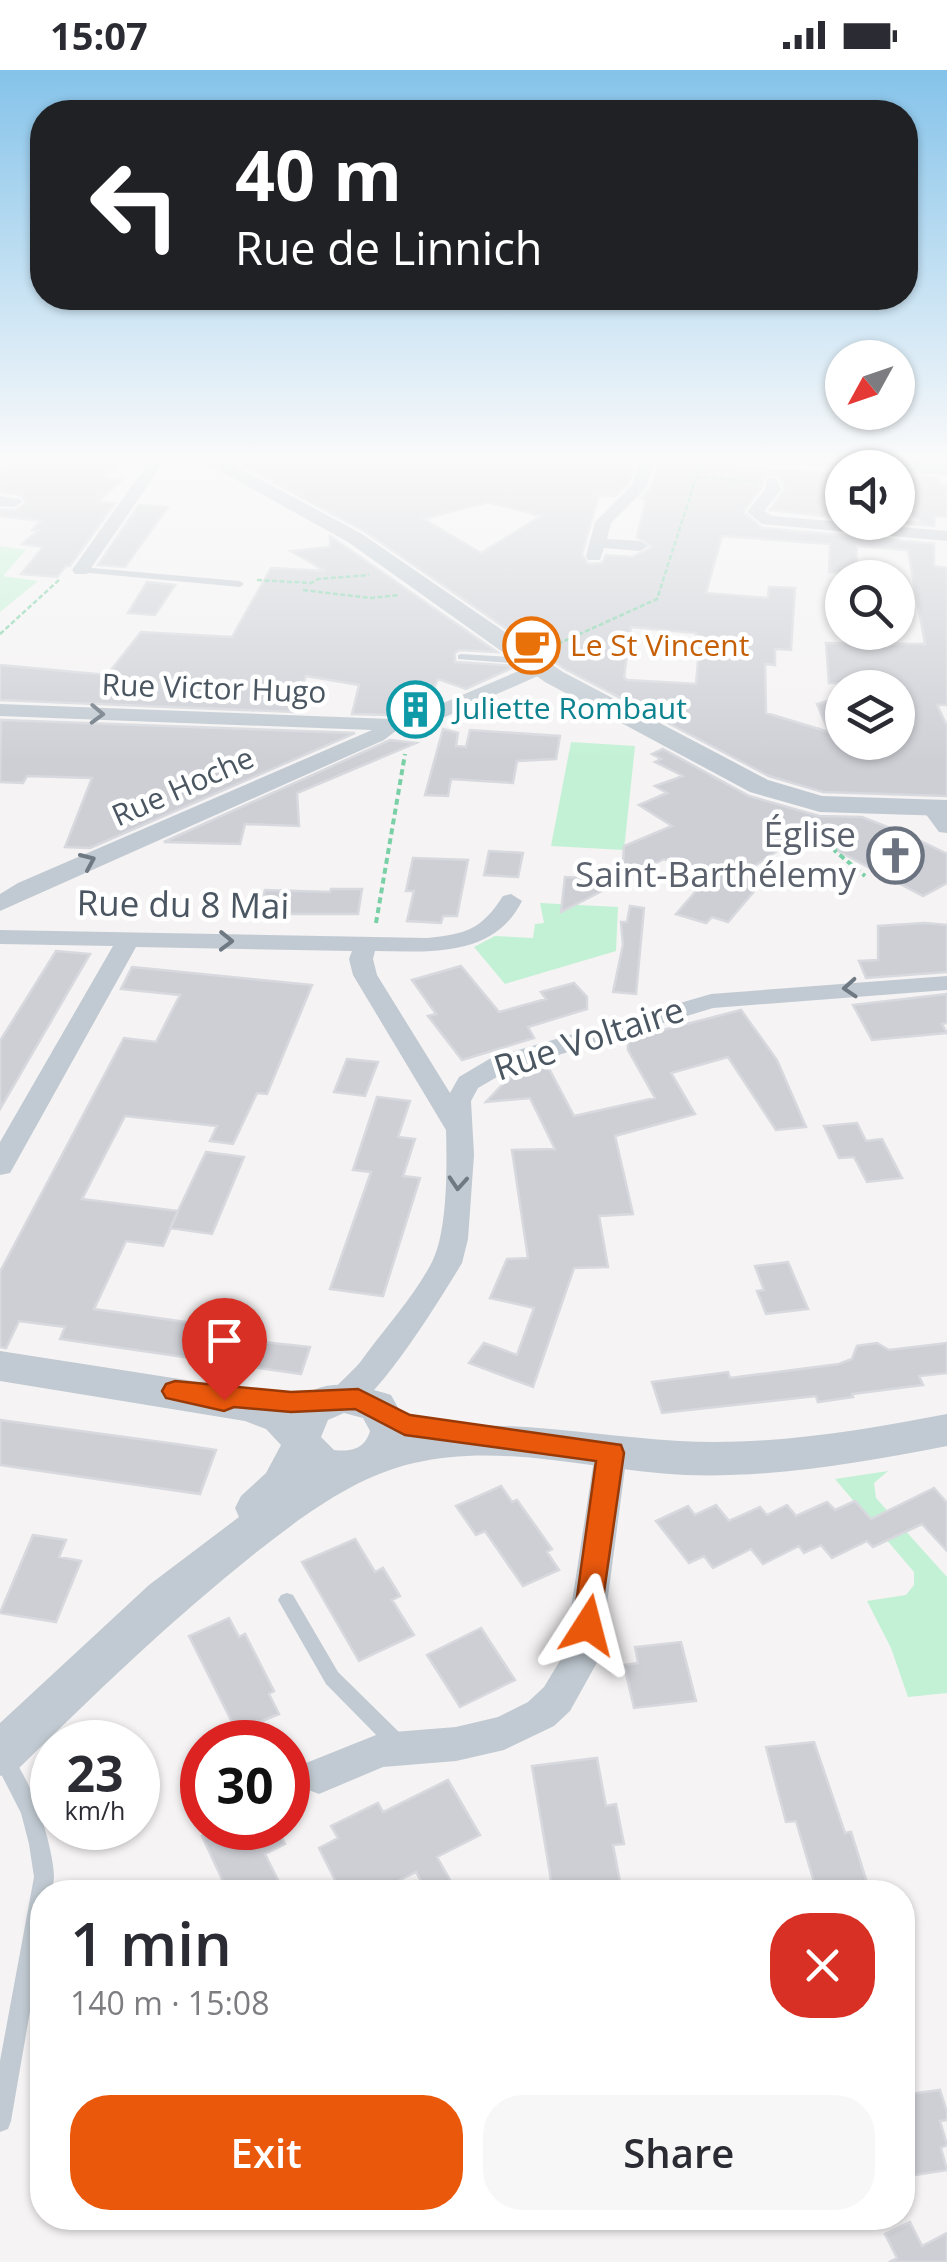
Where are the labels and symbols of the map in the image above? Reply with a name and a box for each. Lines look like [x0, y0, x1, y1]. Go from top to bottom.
north arrow [825, 340, 915, 430]
cafe icon: Le St Vincent [501, 616, 561, 676]
place label: Le St Vincent [570, 624, 749, 665]
street label: Rue Victor Hugo [101, 663, 327, 712]
building icon: Juliette Rombaut [385, 679, 445, 739]
place label: Juliette Rombaut [451, 687, 687, 728]
one-way arrow [90, 704, 106, 725]
street label: Rue Hoche [105, 736, 260, 835]
place label: Église Saint-Barthélemy [575, 810, 856, 897]
church icon: Église Saint-Barthélemy [865, 825, 925, 885]
one-way arrow [78, 853, 96, 873]
street label: Rue du 8 Mai [76, 878, 290, 929]
one-way arrow [218, 931, 234, 952]
one-way arrow [841, 977, 857, 998]
street label: Rue Voltaire [487, 985, 690, 1090]
one-way arrow [448, 1175, 469, 1191]
pin [182, 1298, 267, 1401]
position arrow [536, 1573, 640, 1677]
speed limit sign: 30 [180, 1720, 310, 1850]

